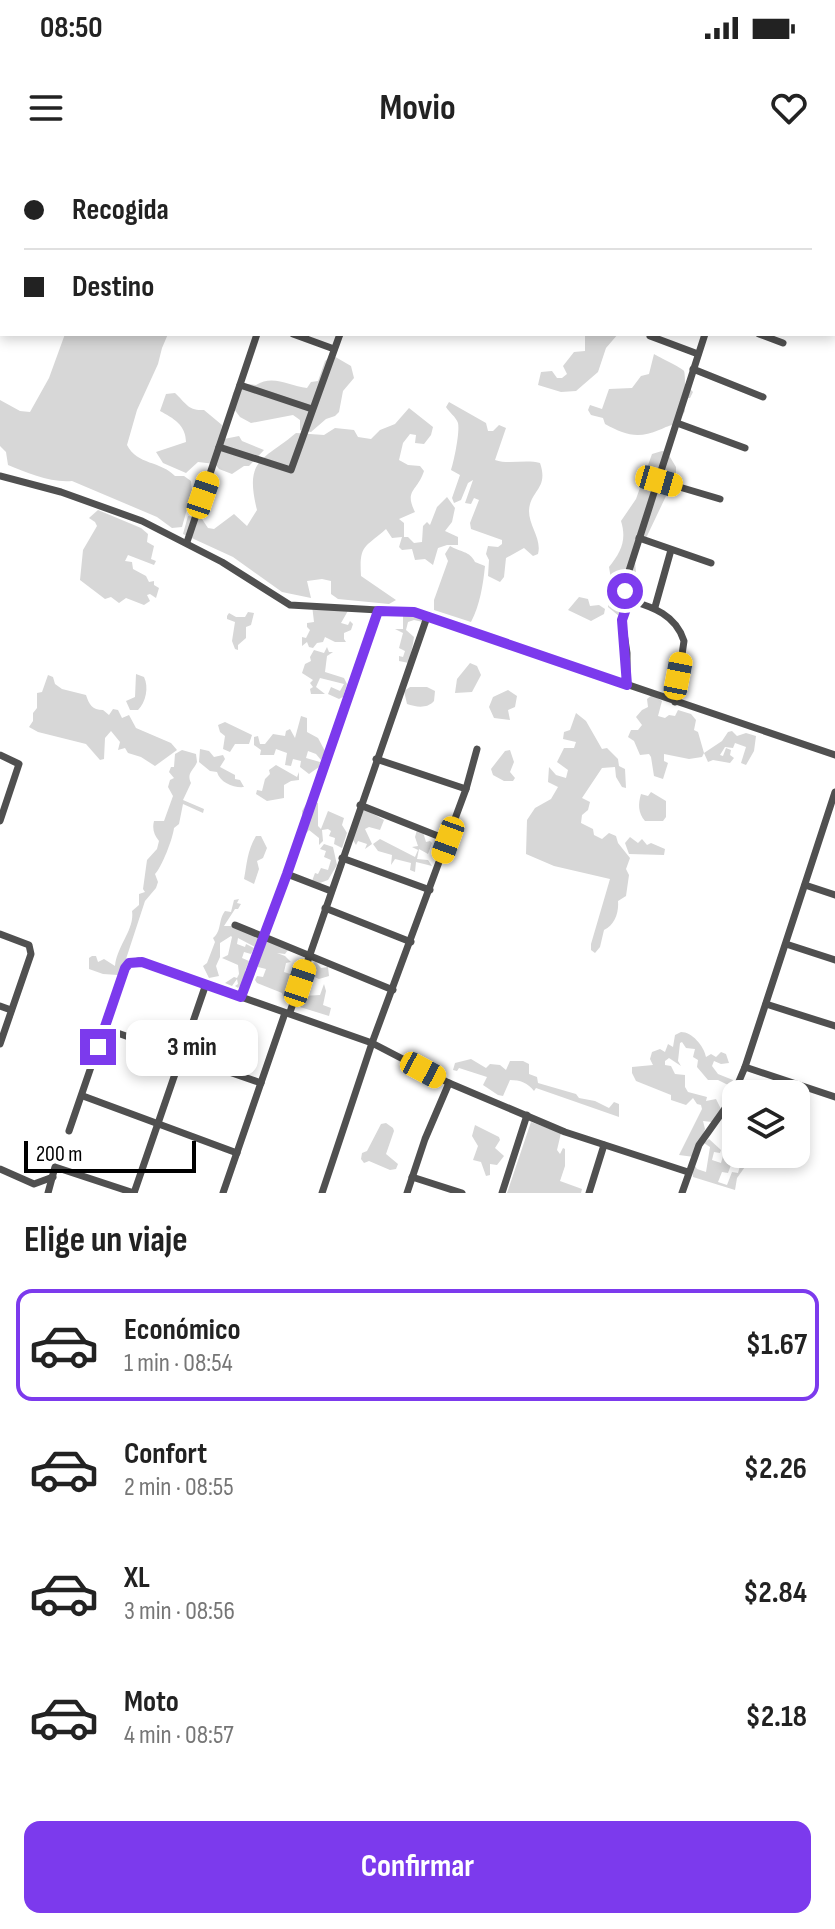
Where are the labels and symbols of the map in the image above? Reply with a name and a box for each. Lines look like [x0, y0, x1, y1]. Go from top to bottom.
car [633, 463, 685, 499]
car [184, 468, 222, 522]
route start [607, 573, 643, 609]
car [662, 650, 694, 702]
car [429, 813, 467, 867]
car [281, 956, 319, 1010]
callout: 3 min [126, 1019, 258, 1075]
route end [80, 1029, 116, 1065]
car [396, 1048, 450, 1092]
scale bar [24, 1137, 196, 1173]

